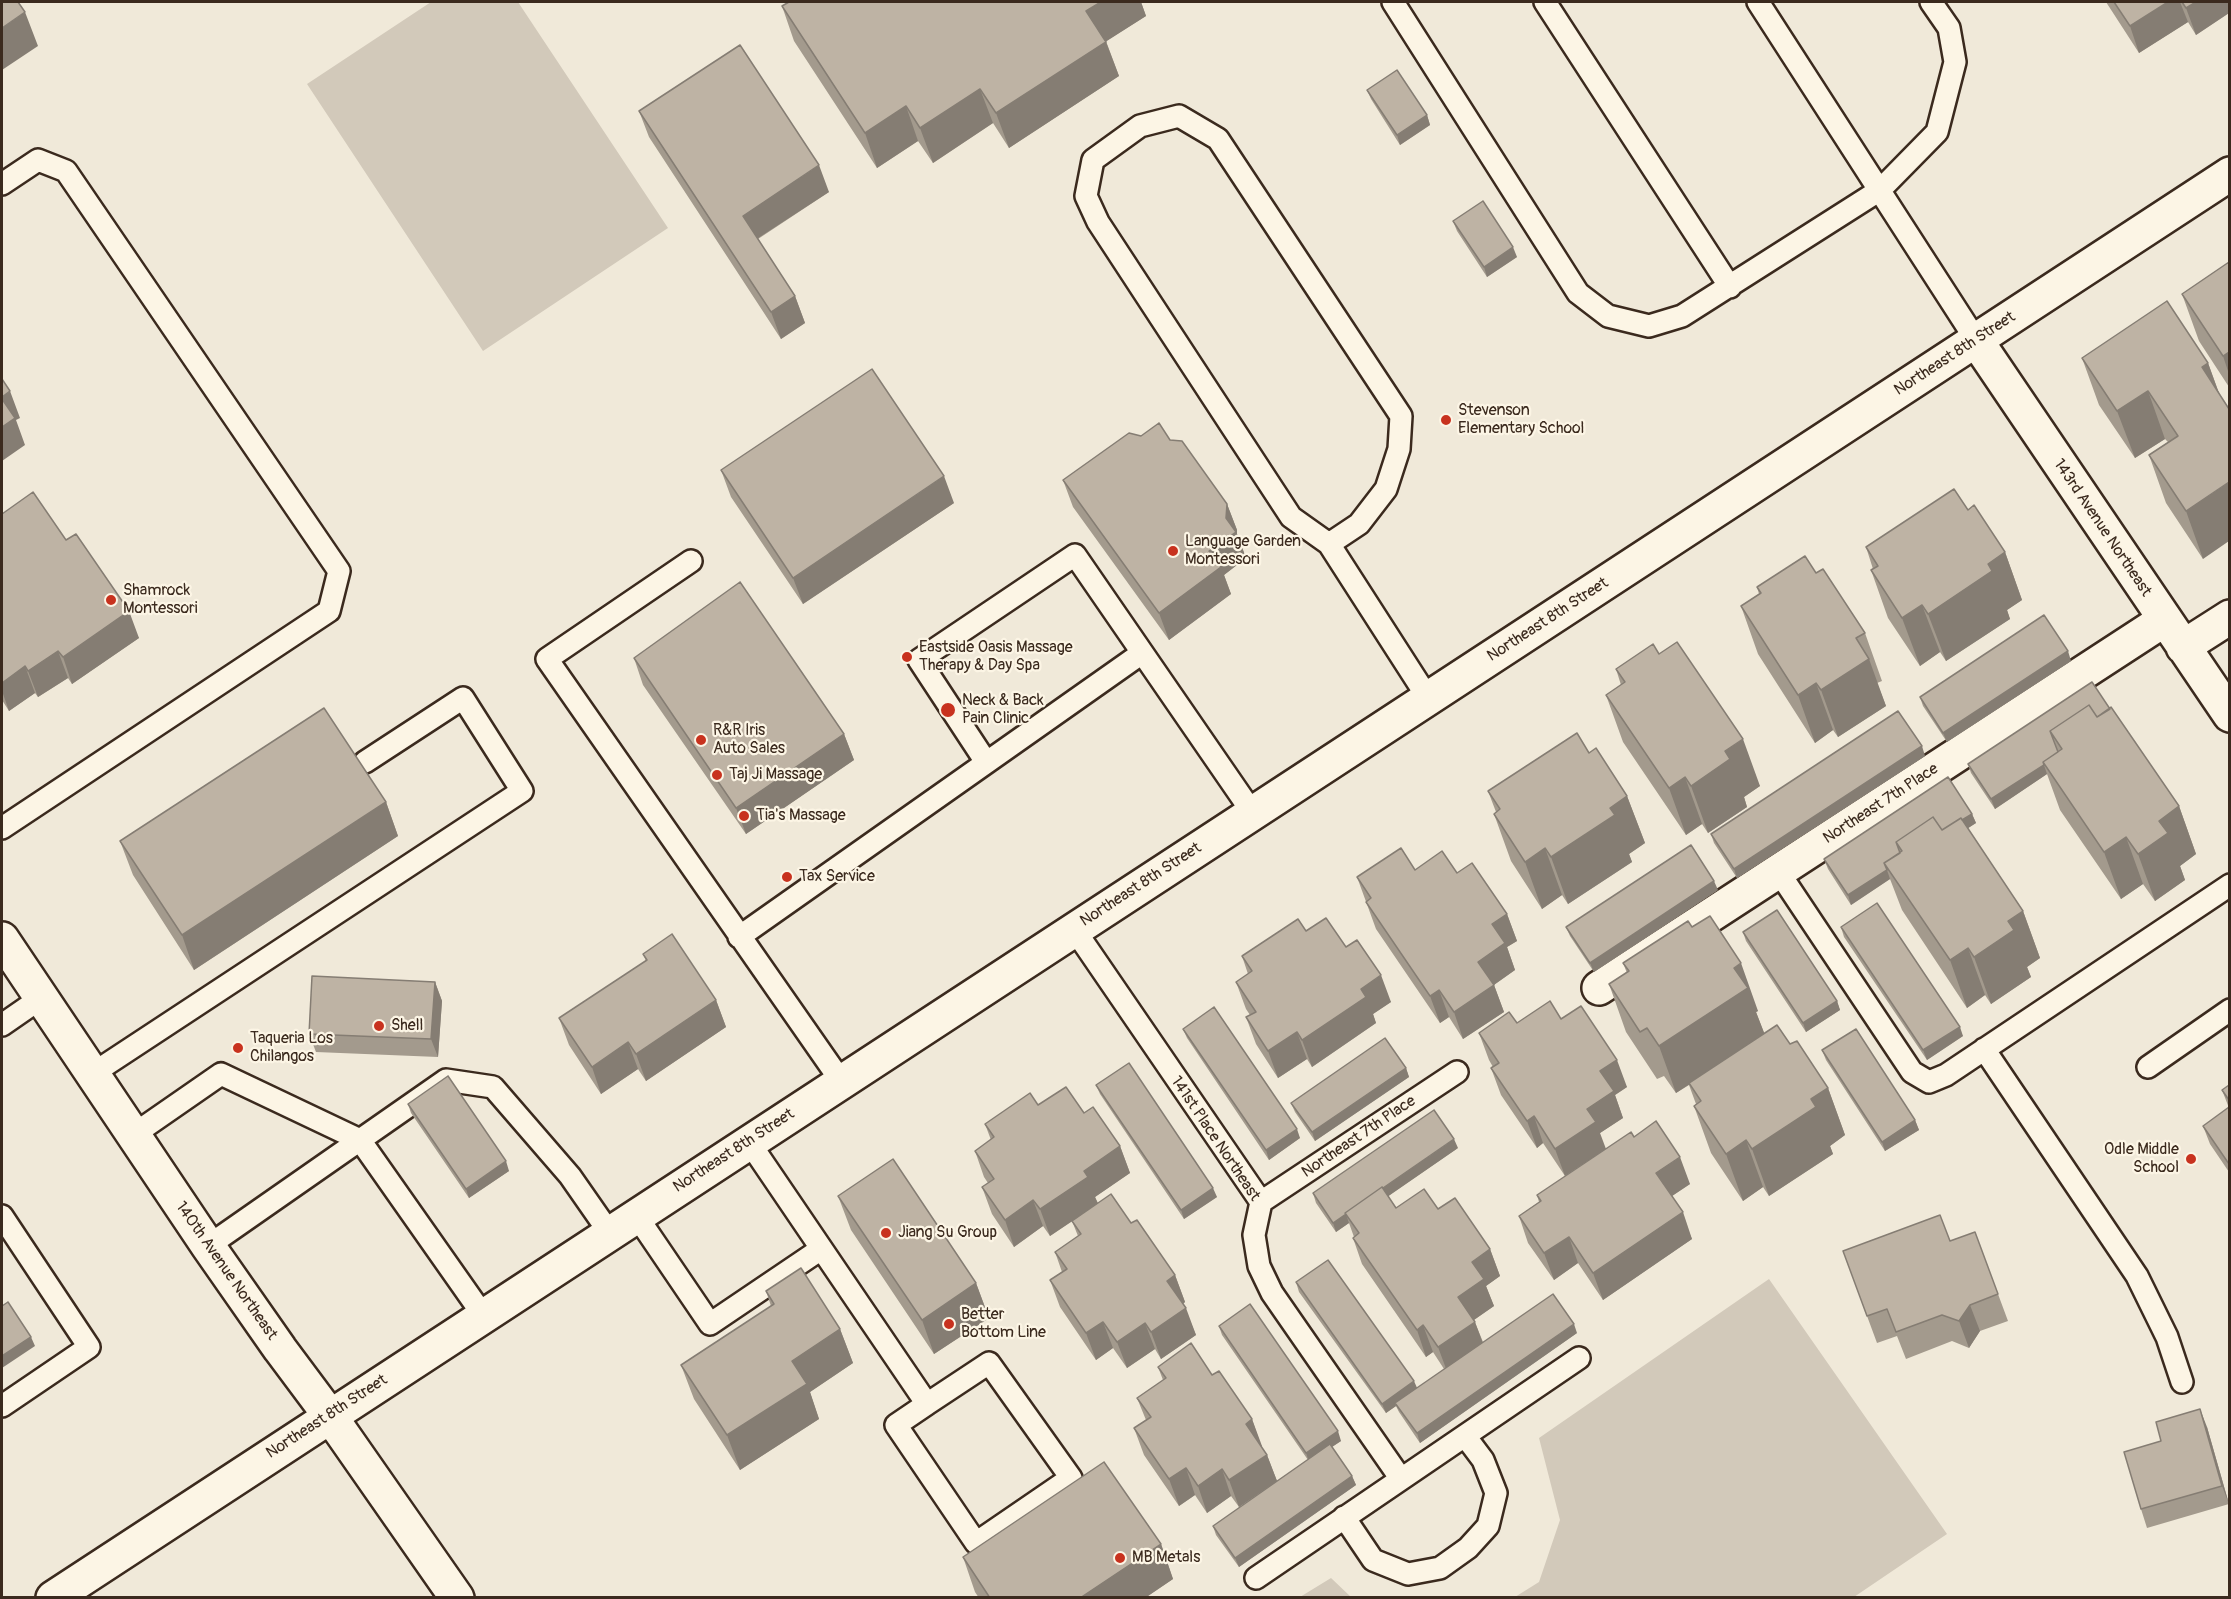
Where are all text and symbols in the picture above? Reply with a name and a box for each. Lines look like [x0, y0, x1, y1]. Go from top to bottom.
street label: Northeast 8th Street [1891, 308, 2019, 400]
place label: Stevenson Elementary School [1458, 401, 1584, 439]
marker: Stevenson Elementary School [1439, 413, 1453, 427]
street label: 143rd Avenue Northeast [2049, 456, 2155, 600]
place label: Language Garden Montessori [1185, 532, 1301, 570]
marker: Language Garden Montessori [1166, 544, 1180, 558]
street label: Northeast 8th Street [1484, 574, 1612, 666]
place label: Shamrock Montessori [123, 581, 198, 619]
marker: Shamrock Montessori [104, 593, 118, 607]
place label: Eastside Oasis Massage Therapy & Day Spa [919, 638, 1073, 676]
marker: Eastside Oasis Massage Therapy & Day Spa [900, 650, 914, 664]
place label: Neck & Back Pain Clinic [962, 691, 1044, 729]
marker: Neck & Back Pain Clinic [939, 701, 957, 719]
place label: R&R Iris Auto Sales [713, 721, 785, 759]
marker: R&R Iris Auto Sales [694, 733, 708, 747]
street label: Northeast 7th Place [1820, 760, 1942, 848]
place label: Taj Ji Massage [729, 765, 822, 785]
marker: Taj Ji Massage [710, 768, 724, 782]
place label: Tia's Massage [756, 806, 846, 826]
marker: Tia's Massage [737, 809, 751, 823]
street label: Northeast 8th Street [1077, 839, 1205, 931]
place label: Tax Service [799, 867, 875, 887]
marker: Tax Service [780, 870, 794, 884]
place label: Shell [391, 1016, 423, 1036]
marker: Shell [372, 1019, 386, 1033]
place label: Taqueria Los Chilangos [250, 1029, 333, 1067]
marker: Taqueria Los Chilangos [231, 1041, 245, 1055]
street label: 141st Place Northeast [1166, 1073, 1264, 1205]
street label: Northeast 7th Place [1298, 1092, 1420, 1182]
street label: Northeast 8th Street [670, 1105, 798, 1197]
place label: Odle Middle School [2104, 1140, 2179, 1178]
marker: Odle Middle School [2184, 1152, 2198, 1166]
street label: 140th Avenue Northeast [171, 1198, 281, 1344]
place label: Jiang Su Group [898, 1223, 997, 1243]
marker: Jiang Su Group [879, 1226, 893, 1240]
place label: Better Bottom Line [961, 1305, 1046, 1343]
marker: Better Bottom Line [942, 1317, 956, 1331]
street label: Northeast 8th Street [263, 1371, 391, 1463]
place label: MB Metals [1132, 1548, 1200, 1568]
marker: MB Metals [1113, 1551, 1127, 1565]

